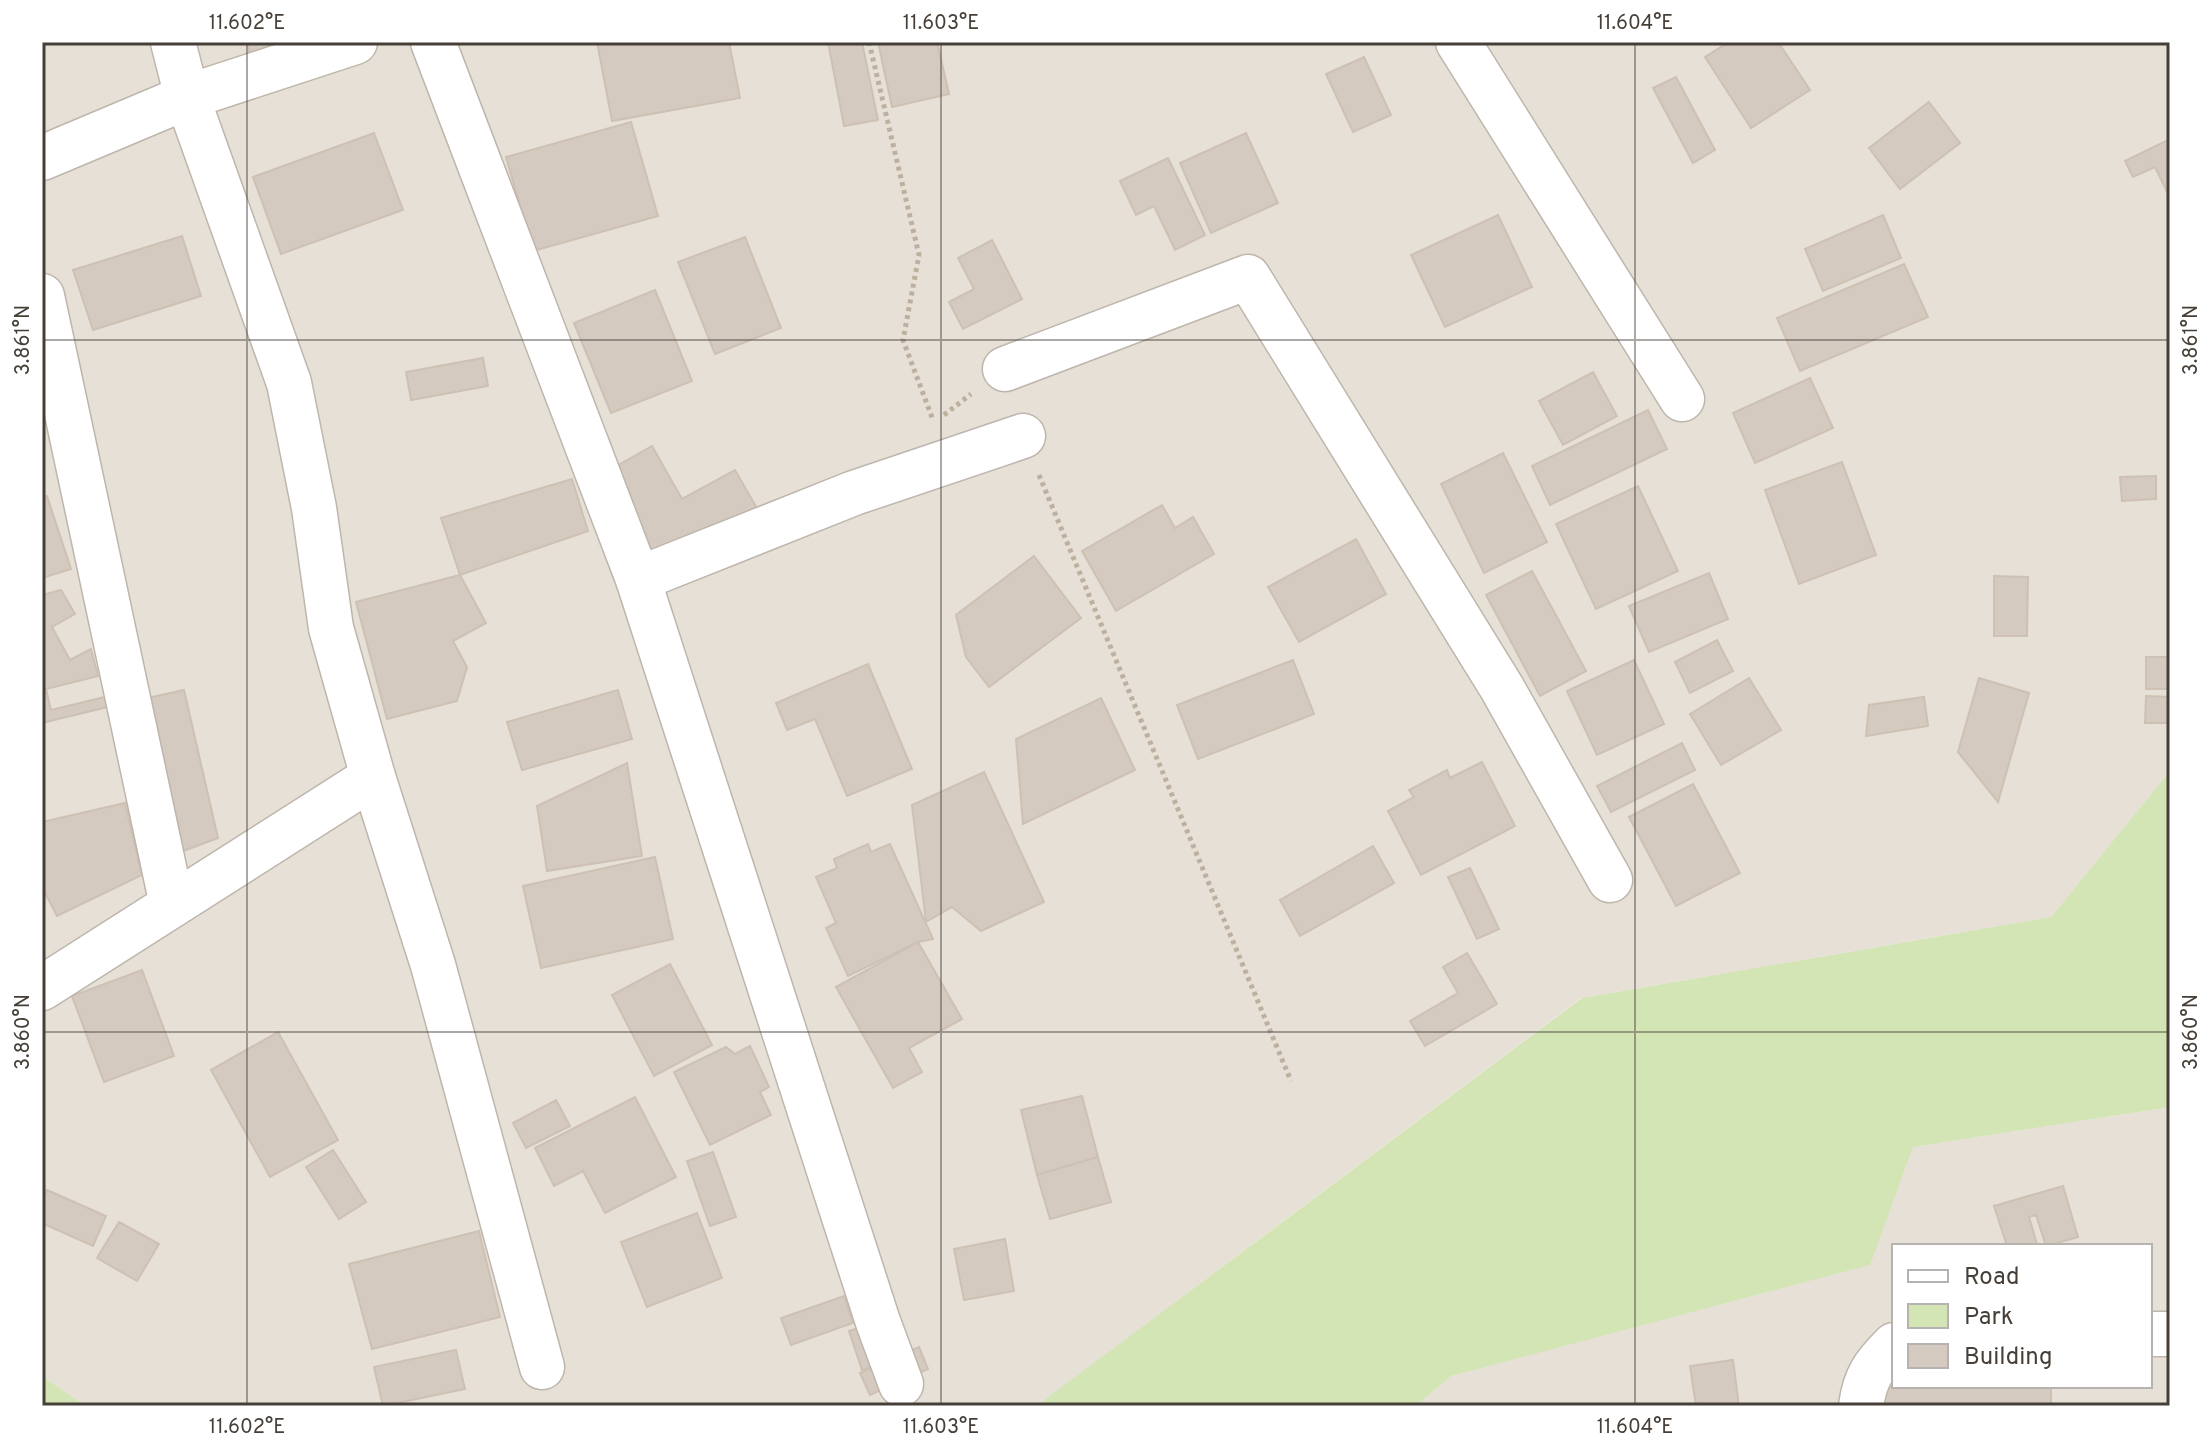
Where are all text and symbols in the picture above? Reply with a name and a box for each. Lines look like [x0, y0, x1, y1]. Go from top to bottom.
text: 11.602°E [209, 11, 285, 37]
text: 11.603°E [903, 11, 979, 37]
text: 11.604°E [1597, 11, 1673, 37]
text: 3.861°N [11, 305, 37, 375]
text: 3.861°N [2179, 305, 2205, 375]
text: 3.860°N [11, 994, 37, 1070]
text: 3.860°N [2179, 994, 2205, 1070]
legend [1892, 1244, 2152, 1388]
text: Road [1964, 1263, 2020, 1293]
text: Park [1964, 1303, 2014, 1333]
text: Building [1964, 1343, 2053, 1373]
text: 11.602°E [209, 1415, 285, 1441]
text: 11.603°E [903, 1415, 979, 1441]
text: 11.604°E [1597, 1415, 1673, 1441]

